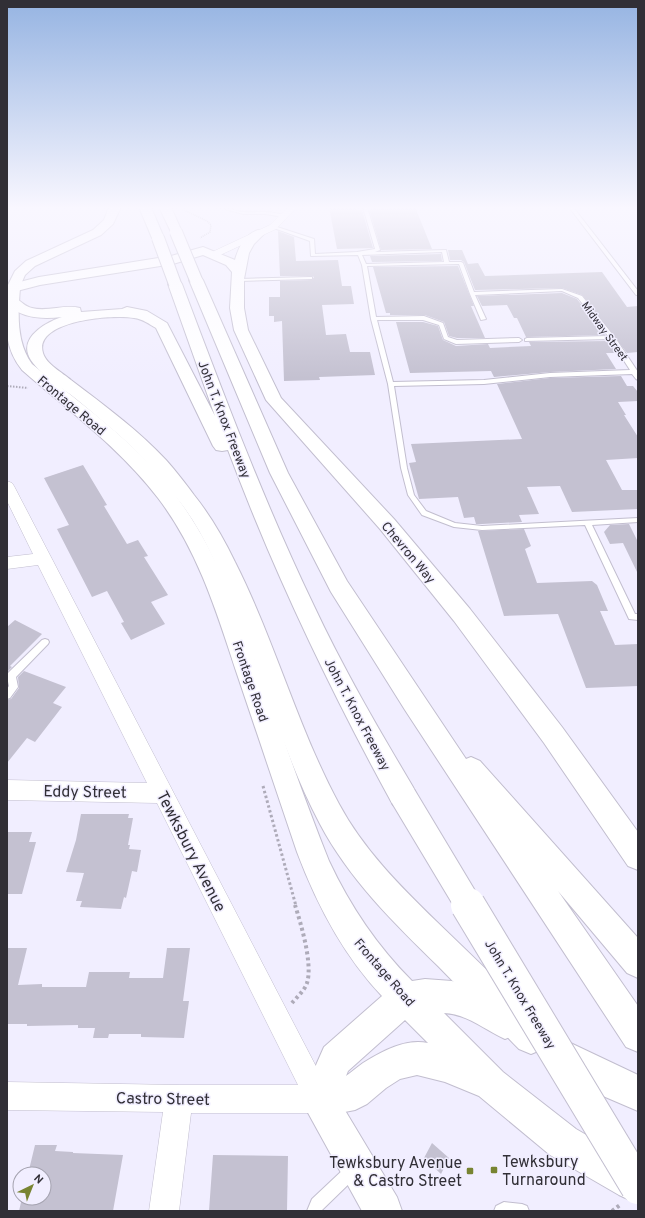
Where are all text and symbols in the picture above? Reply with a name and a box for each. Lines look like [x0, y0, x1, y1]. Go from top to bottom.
street label: Midway Street [578, 299, 630, 364]
street label: John T. Knox Freeway [193, 359, 253, 481]
street label: Frontage Road [33, 373, 108, 440]
street label: Chevron Way [377, 519, 438, 588]
street label: Frontage Road [228, 639, 270, 724]
street label: John T. Knox Freeway [320, 656, 393, 774]
street label: Eddy Street [43, 782, 127, 804]
street label: Tewksbury Avenue [151, 788, 229, 916]
street label: Frontage Road [350, 936, 417, 1010]
street label: John T. Knox Freeway [480, 937, 558, 1053]
street label: Castro Street [116, 1089, 210, 1111]
place label: Tewksbury Turnaround [502, 1153, 586, 1191]
place label: Tewksbury Avenue & Castro Street [329, 1154, 462, 1192]
marker: Tewksbury Turnaround [489, 1165, 499, 1175]
north arrow [12, 1166, 52, 1206]
marker: Tewksbury Avenue & Castro Street [465, 1166, 475, 1176]
text: N [30, 1172, 46, 1187]

